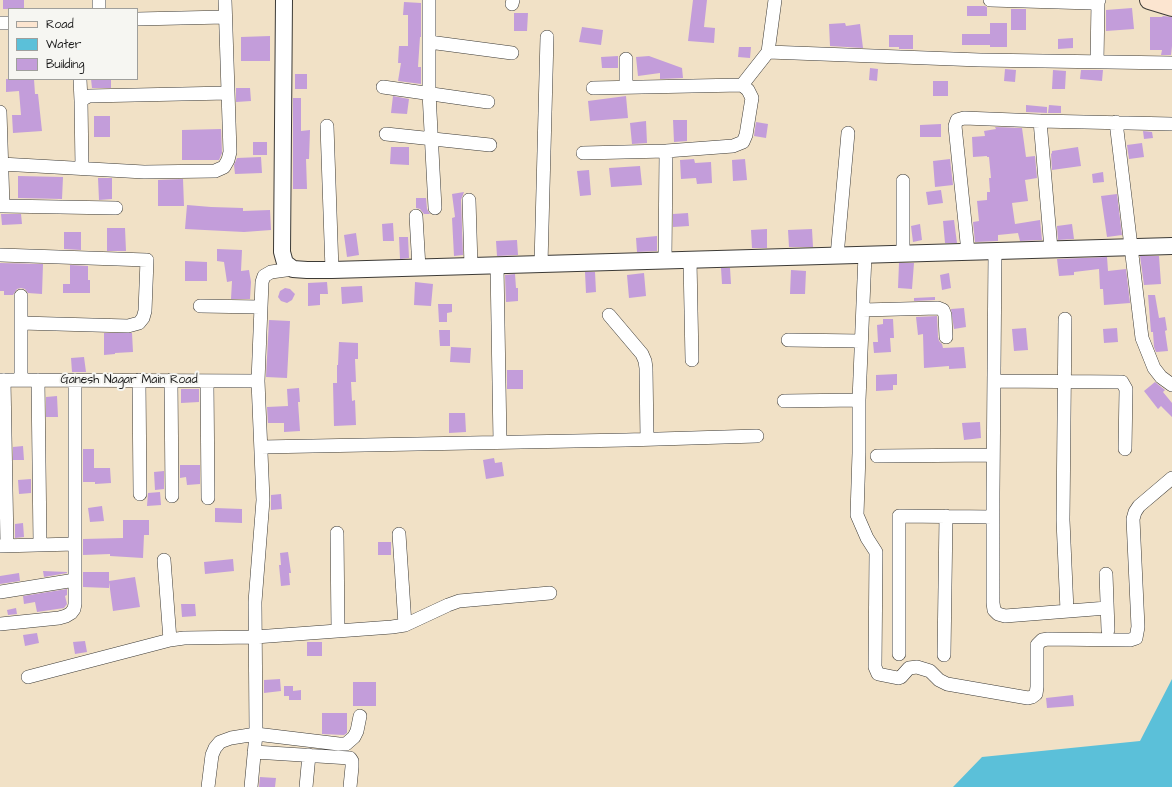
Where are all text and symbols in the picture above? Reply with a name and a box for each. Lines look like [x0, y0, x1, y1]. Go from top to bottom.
legend [8, 8, 138, 80]
text: Road [46, 16, 74, 33]
text: Water [46, 36, 81, 53]
text: Building [46, 56, 84, 73]
street label: Ganesh Nagar Main Road [60, 373, 198, 387]

